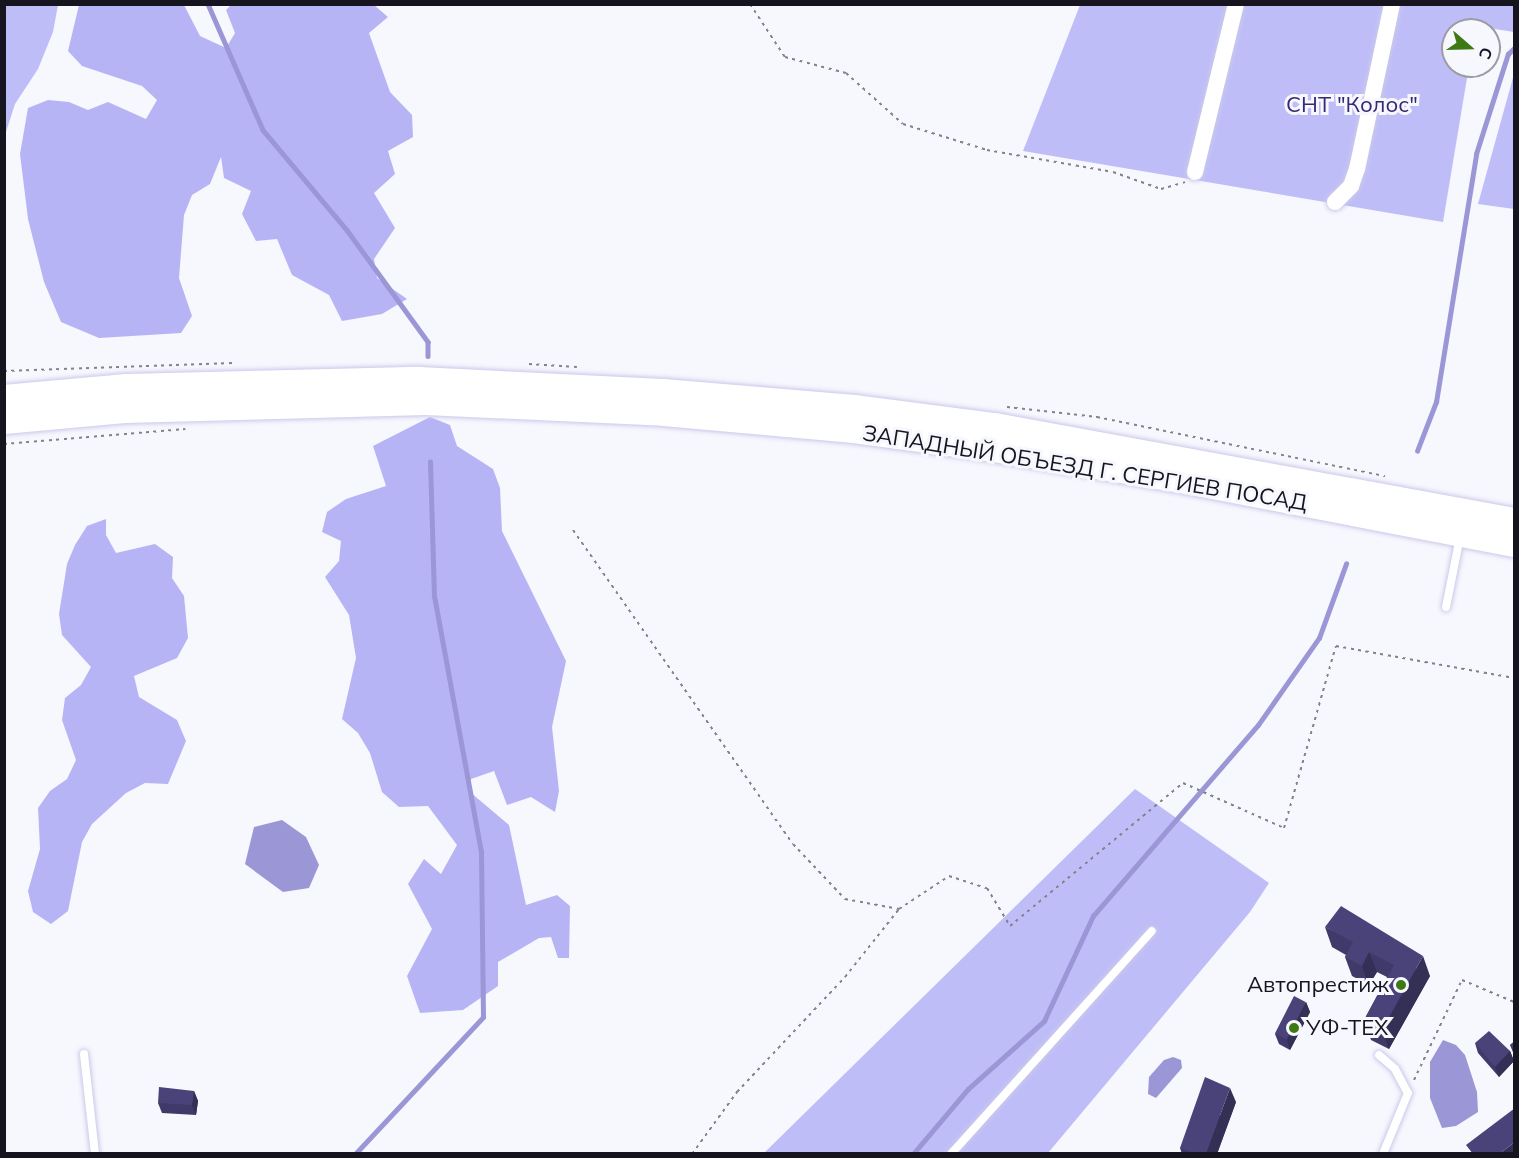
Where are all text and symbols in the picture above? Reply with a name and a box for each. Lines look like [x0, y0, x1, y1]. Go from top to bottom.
north arrow [1441, 18, 1501, 78]
text: С [1475, 45, 1497, 62]
park label: СНТ "Колос" [1286, 92, 1418, 118]
street label: ЗАПАДНЫЙ ОБЪЕЗД Г. СЕРГИЕВ ПОСАД [861, 420, 1309, 516]
place label: Автопрестиж [1247, 972, 1389, 998]
marker: Автопрестиж [1394, 978, 1408, 992]
place label: УФ-ТЕХ [1306, 1015, 1388, 1041]
marker: УФ-ТЕХ [1287, 1021, 1301, 1035]

